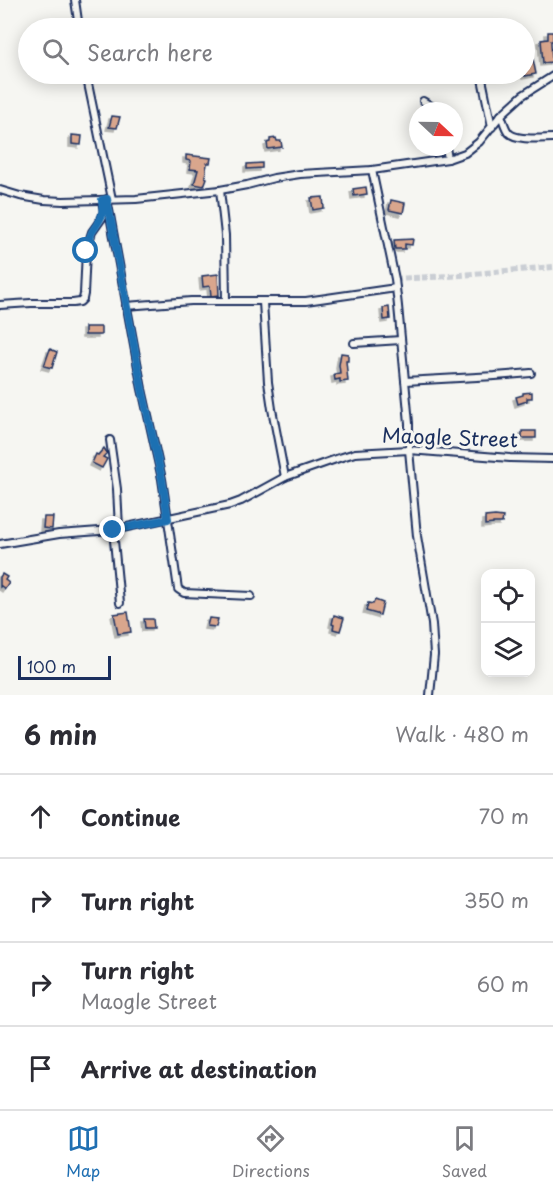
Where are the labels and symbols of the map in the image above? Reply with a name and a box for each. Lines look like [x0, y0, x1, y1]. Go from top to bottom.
north arrow [409, 102, 463, 156]
route start [72, 237, 98, 263]
street label: Maogle Street [382, 420, 518, 454]
route end [99, 516, 125, 542]
scale bar [18, 653, 111, 680]

